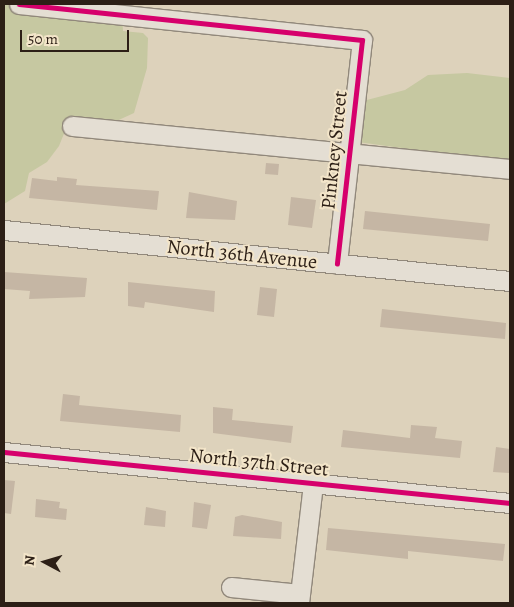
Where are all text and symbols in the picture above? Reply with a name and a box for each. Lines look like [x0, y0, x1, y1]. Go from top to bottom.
scale bar [22, 20, 131, 52]
text: 50 m [28, 29, 58, 49]
street label: Pinkney Street [316, 89, 352, 211]
street label: North 36th Avenue [166, 234, 318, 274]
street label: North 37th Street [188, 443, 330, 481]
north arrow [20, 537, 70, 587]
text: N [20, 554, 40, 566]

